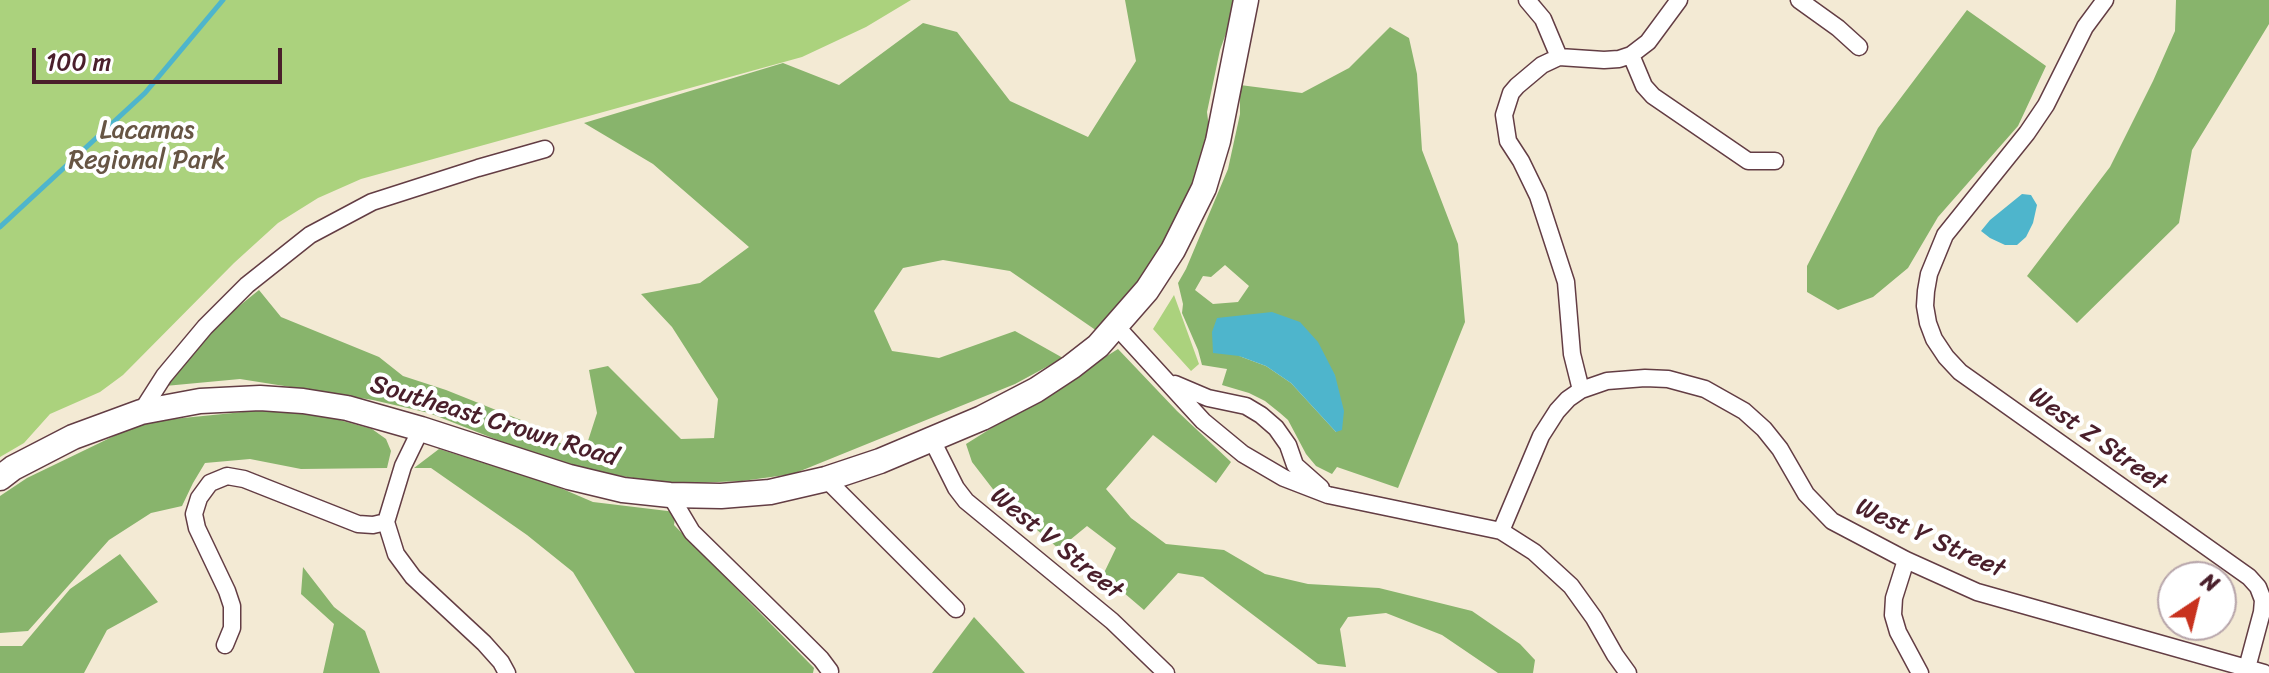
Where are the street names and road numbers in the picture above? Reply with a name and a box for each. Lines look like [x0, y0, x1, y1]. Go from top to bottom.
street label: Southeast Crown Road [366, 369, 622, 475]
street label: West Z Street [2022, 381, 2172, 499]
street label: West V Street [984, 481, 1128, 607]
street label: West Y Street [1850, 492, 2010, 586]

